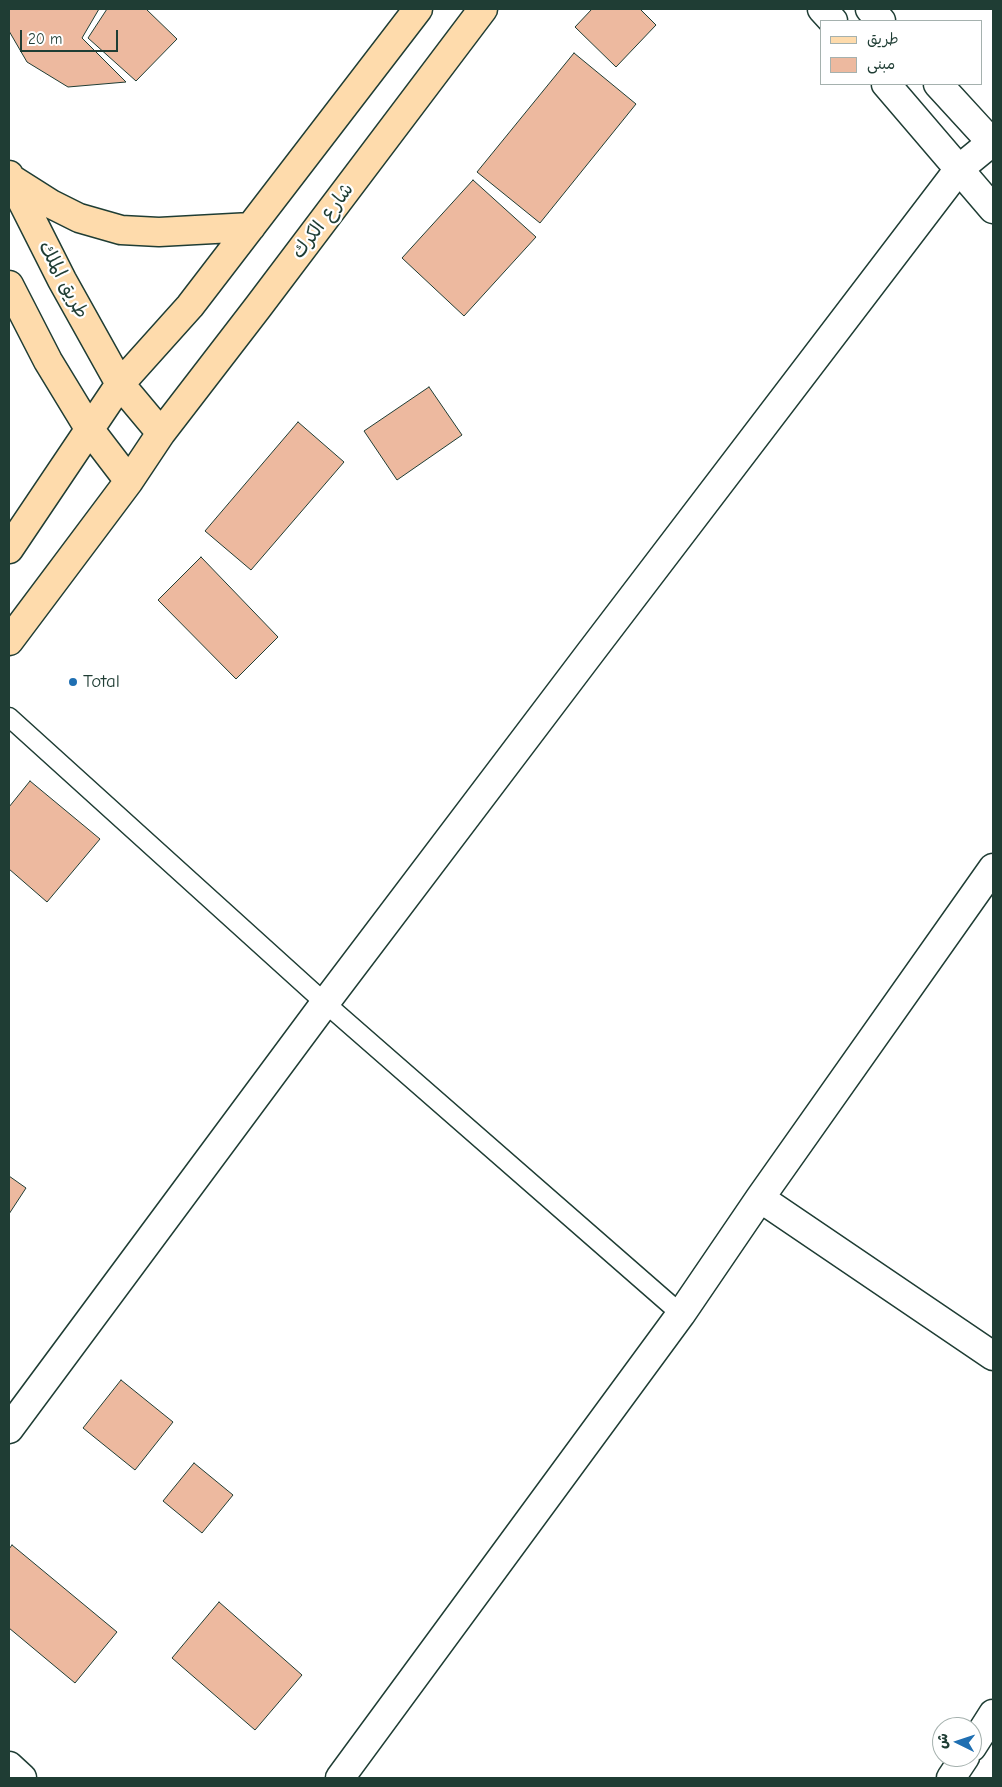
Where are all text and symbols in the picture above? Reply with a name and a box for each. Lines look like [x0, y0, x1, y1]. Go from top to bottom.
scale bar [22, 20, 120, 52]
legend [820, 20, 982, 85]
text: 20 m [28, 30, 62, 48]
text: طريق [867, 30, 899, 48]
text: مبنى [867, 55, 895, 73]
street label: شارع الكرك [287, 179, 359, 263]
street label: طريق الملك [33, 237, 93, 323]
place label: Total [83, 671, 120, 693]
marker: Total [67, 676, 79, 688]
north arrow [932, 1717, 982, 1767]
text: ش [934, 1733, 952, 1749]

